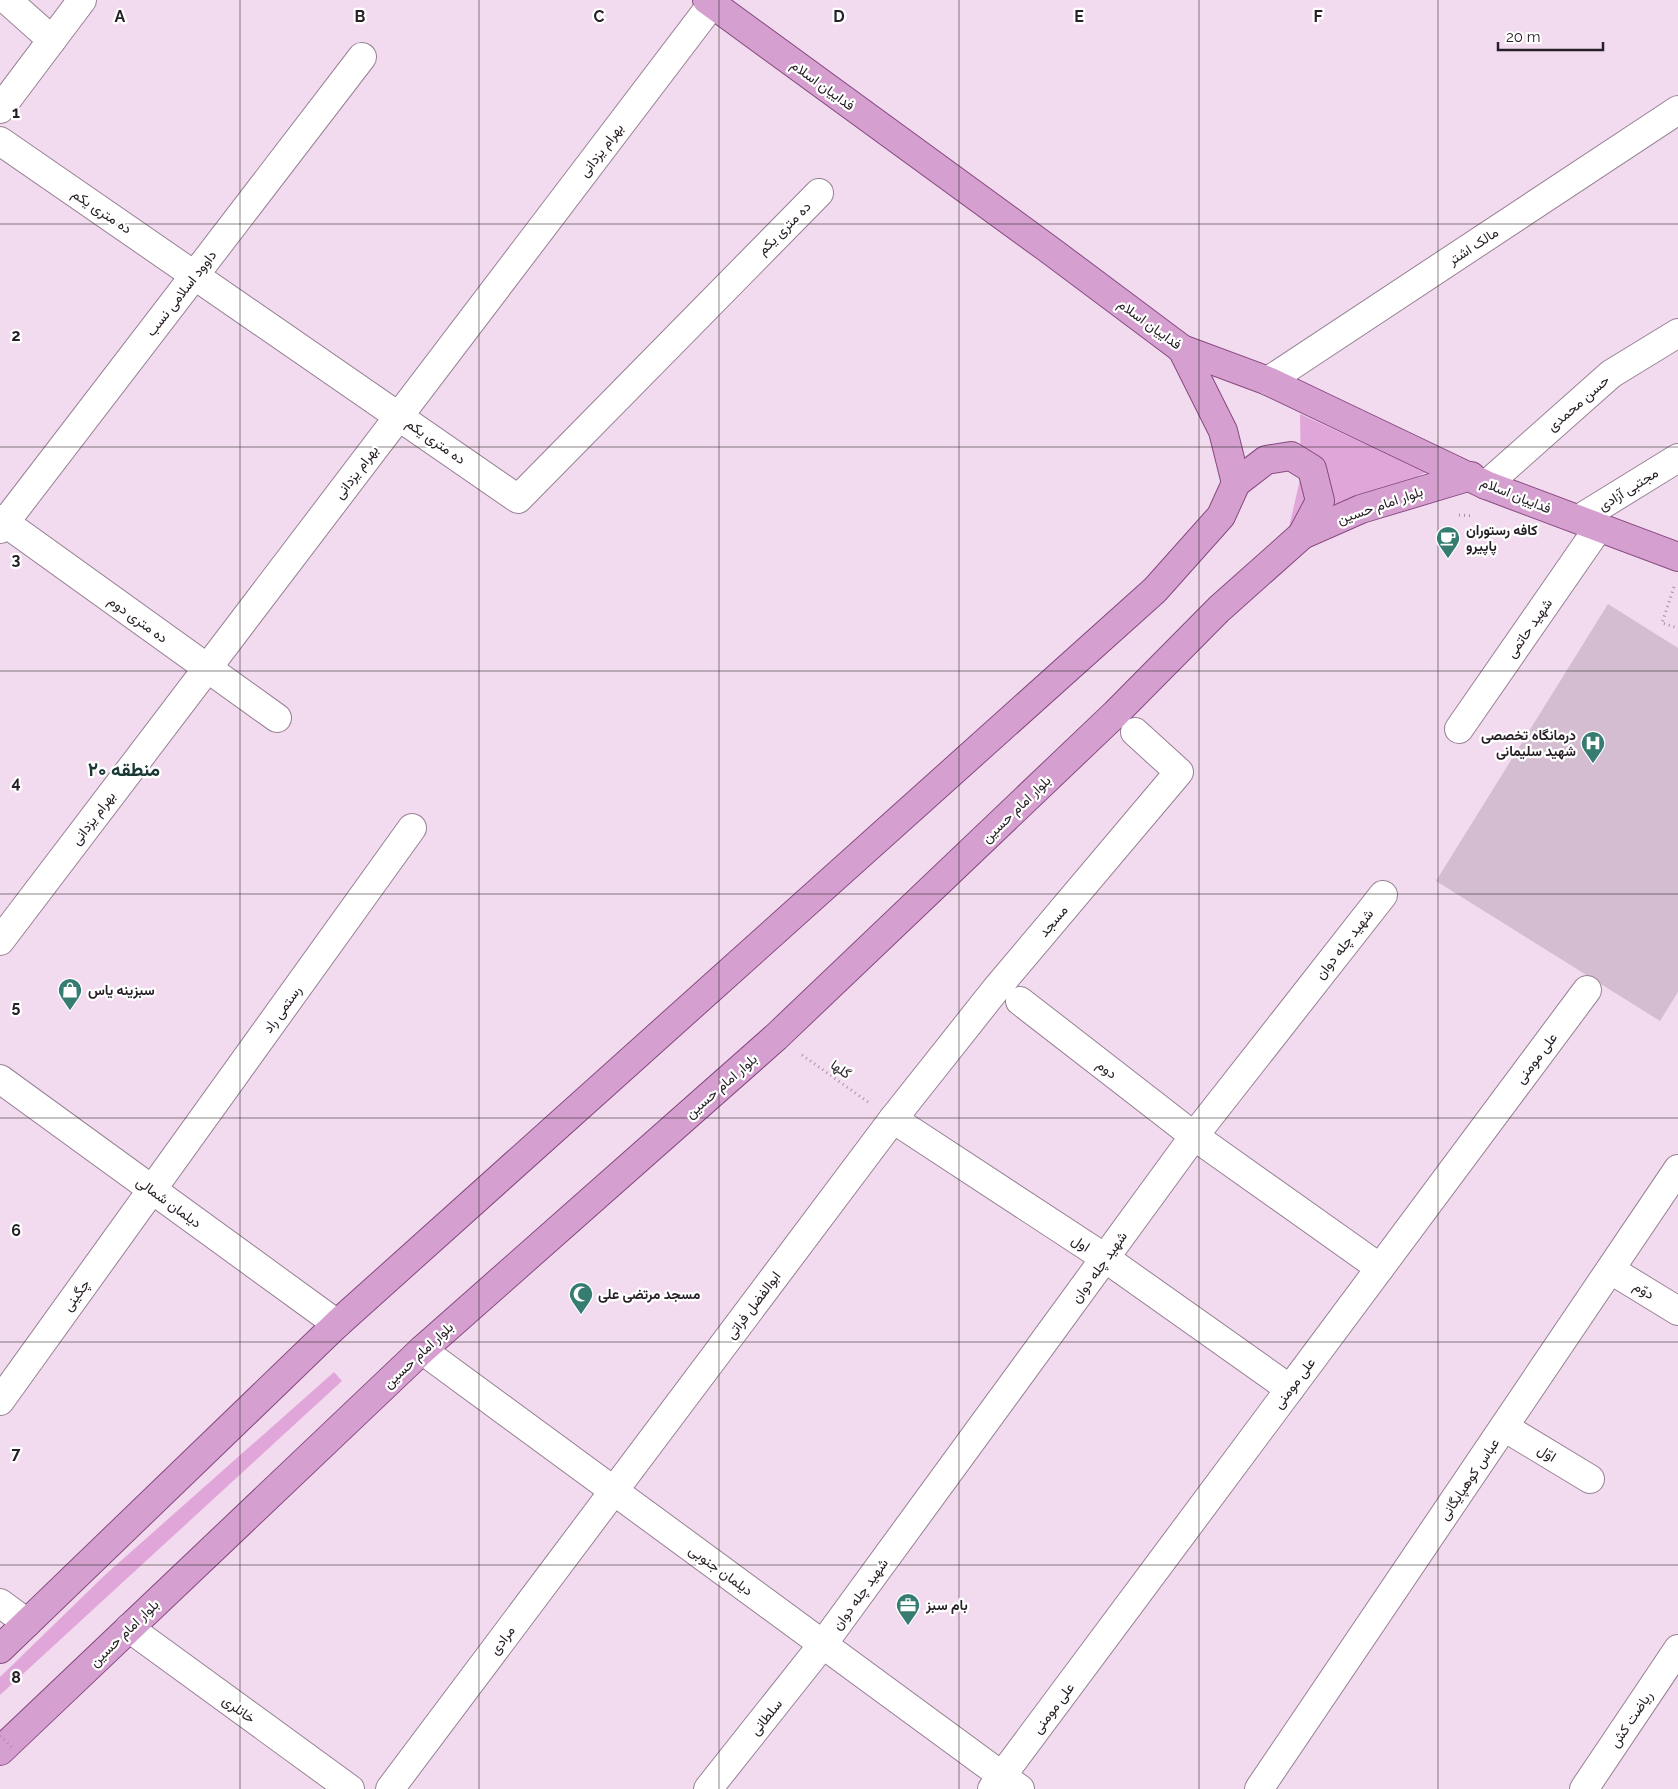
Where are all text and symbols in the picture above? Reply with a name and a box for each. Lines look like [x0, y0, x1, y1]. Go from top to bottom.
text: A [115, 7, 126, 26]
text: B [355, 7, 366, 26]
text: C [594, 7, 605, 26]
text: D [833, 7, 845, 26]
text: E [1074, 7, 1084, 26]
text: F [1313, 7, 1323, 26]
scale bar [1498, 20, 1603, 52]
text: 20 m [1506, 28, 1541, 46]
street label: فداییان اسلام [787, 57, 858, 114]
text: 1 [12, 103, 20, 122]
street label: بهرام یزدانی [576, 120, 627, 181]
street label: ده متری یکم [69, 185, 135, 238]
street label: ده متری یکم [754, 198, 815, 259]
street label: مالک اشتر [1444, 224, 1502, 270]
street label: داوود اسلامی نسب [142, 247, 220, 340]
street label: فداییان اسلام [1114, 296, 1185, 353]
text: 2 [11, 326, 21, 345]
street label: حسن محمدی [1544, 372, 1613, 435]
street label: ده متری یکم [403, 415, 469, 468]
street label: بهرام یزدانی [331, 442, 382, 503]
street label: مجتبی آزادی [1595, 464, 1661, 515]
street label: فداییان اسلام [1478, 474, 1554, 517]
street label: بلوار امام حسین [1335, 483, 1425, 528]
place label: کافه رستوران پاپیرو [1466, 522, 1538, 556]
cafe icon: کافه رستوران پاپیرو [1435, 525, 1461, 559]
text: 3 [12, 550, 21, 569]
street label: ده متری دوم [105, 592, 171, 647]
street label: شهید حاتمی [1503, 595, 1556, 661]
place label: درمانگاه تخصصی شهید سلیمانی [1481, 727, 1576, 760]
hospital icon: درمانگاه تخصصی شهید سلیمانی [1580, 730, 1606, 764]
district label: منطقه ۲۰ [88, 758, 160, 780]
street label: بلوار امام حسین [978, 772, 1054, 847]
text: 4 [11, 773, 21, 792]
street label: بهرام یزدانی [68, 788, 119, 849]
street label: مسجد [1035, 902, 1072, 941]
street label: شهید چله دوان [1312, 906, 1378, 983]
shop icon: سبزینه یاس [57, 977, 83, 1011]
place label: سبزینه یاس [88, 982, 155, 999]
street label: رستمی راد [260, 982, 305, 1036]
text: 5 [12, 997, 21, 1016]
street label: علی مومنی [1512, 1029, 1561, 1087]
street label: بلوار امام حسین [682, 1051, 761, 1122]
street label: گلها [827, 1056, 854, 1082]
street label: دوم [1093, 1056, 1121, 1083]
street label: دیلمان شمالی [133, 1173, 205, 1232]
text: 6 [11, 1221, 21, 1240]
street label: شهید چله دوان [1068, 1228, 1132, 1307]
street label: اول [1068, 1231, 1093, 1256]
street label: ابوالفضل فراتی [722, 1268, 784, 1342]
street label: چگینی [59, 1276, 95, 1315]
street label: دوّم [1630, 1278, 1657, 1303]
mosque icon: مسجد مرتضی علی [568, 1281, 594, 1315]
place label: مسجد مرتضی علی [598, 1286, 701, 1303]
street label: بلوار امام حسین [380, 1319, 457, 1392]
street label: علی مومنی [1270, 1354, 1319, 1412]
street label: عباس کوهپایگانی [1436, 1435, 1504, 1524]
street label: اوّل [1534, 1441, 1559, 1466]
text: 7 [12, 1444, 21, 1463]
street label: دیلمان جنوبی [685, 1541, 756, 1600]
street label: شهید چله دوان [829, 1555, 893, 1634]
office icon: بام سبز [895, 1592, 921, 1626]
street label: بلوار امام حسین [86, 1596, 162, 1671]
place label: بام سبز [925, 1597, 968, 1614]
street label: مرادی [486, 1623, 519, 1658]
text: 8 [11, 1668, 21, 1687]
street label: علی مومنی [1029, 1679, 1078, 1737]
street label: ریاضت کش [1606, 1688, 1657, 1751]
street label: خانلری [219, 1692, 259, 1727]
street label: سلطانی [747, 1696, 786, 1739]

